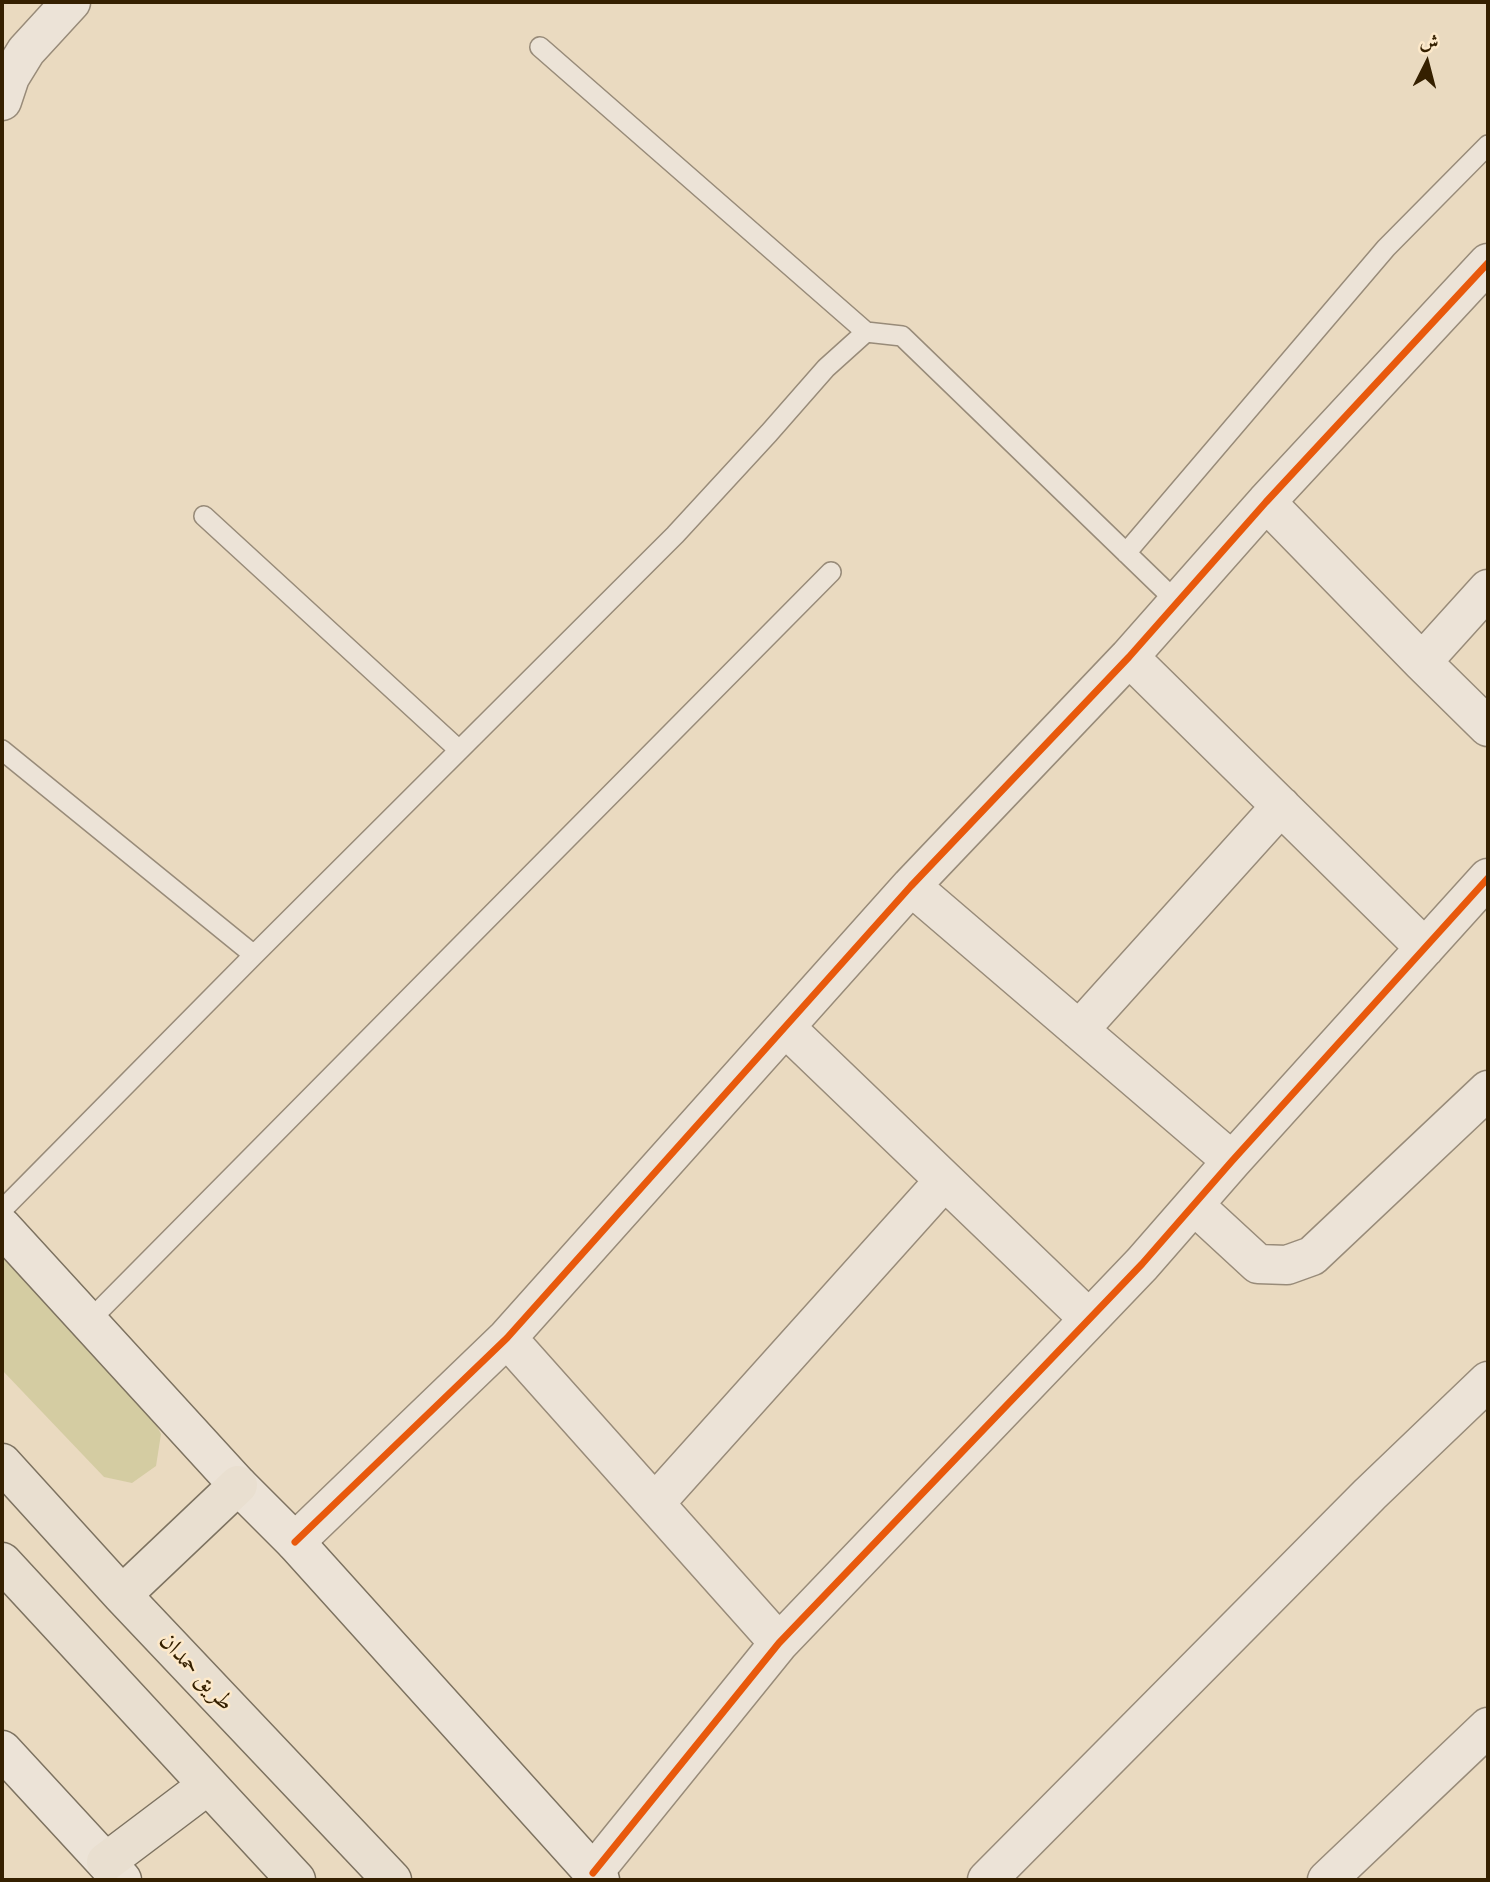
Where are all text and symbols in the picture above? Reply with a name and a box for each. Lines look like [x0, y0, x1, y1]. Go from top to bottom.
north arrow [1392, 28, 1462, 98]
text: ش [1419, 29, 1440, 55]
street label: طريق حمدان [151, 1628, 239, 1718]

